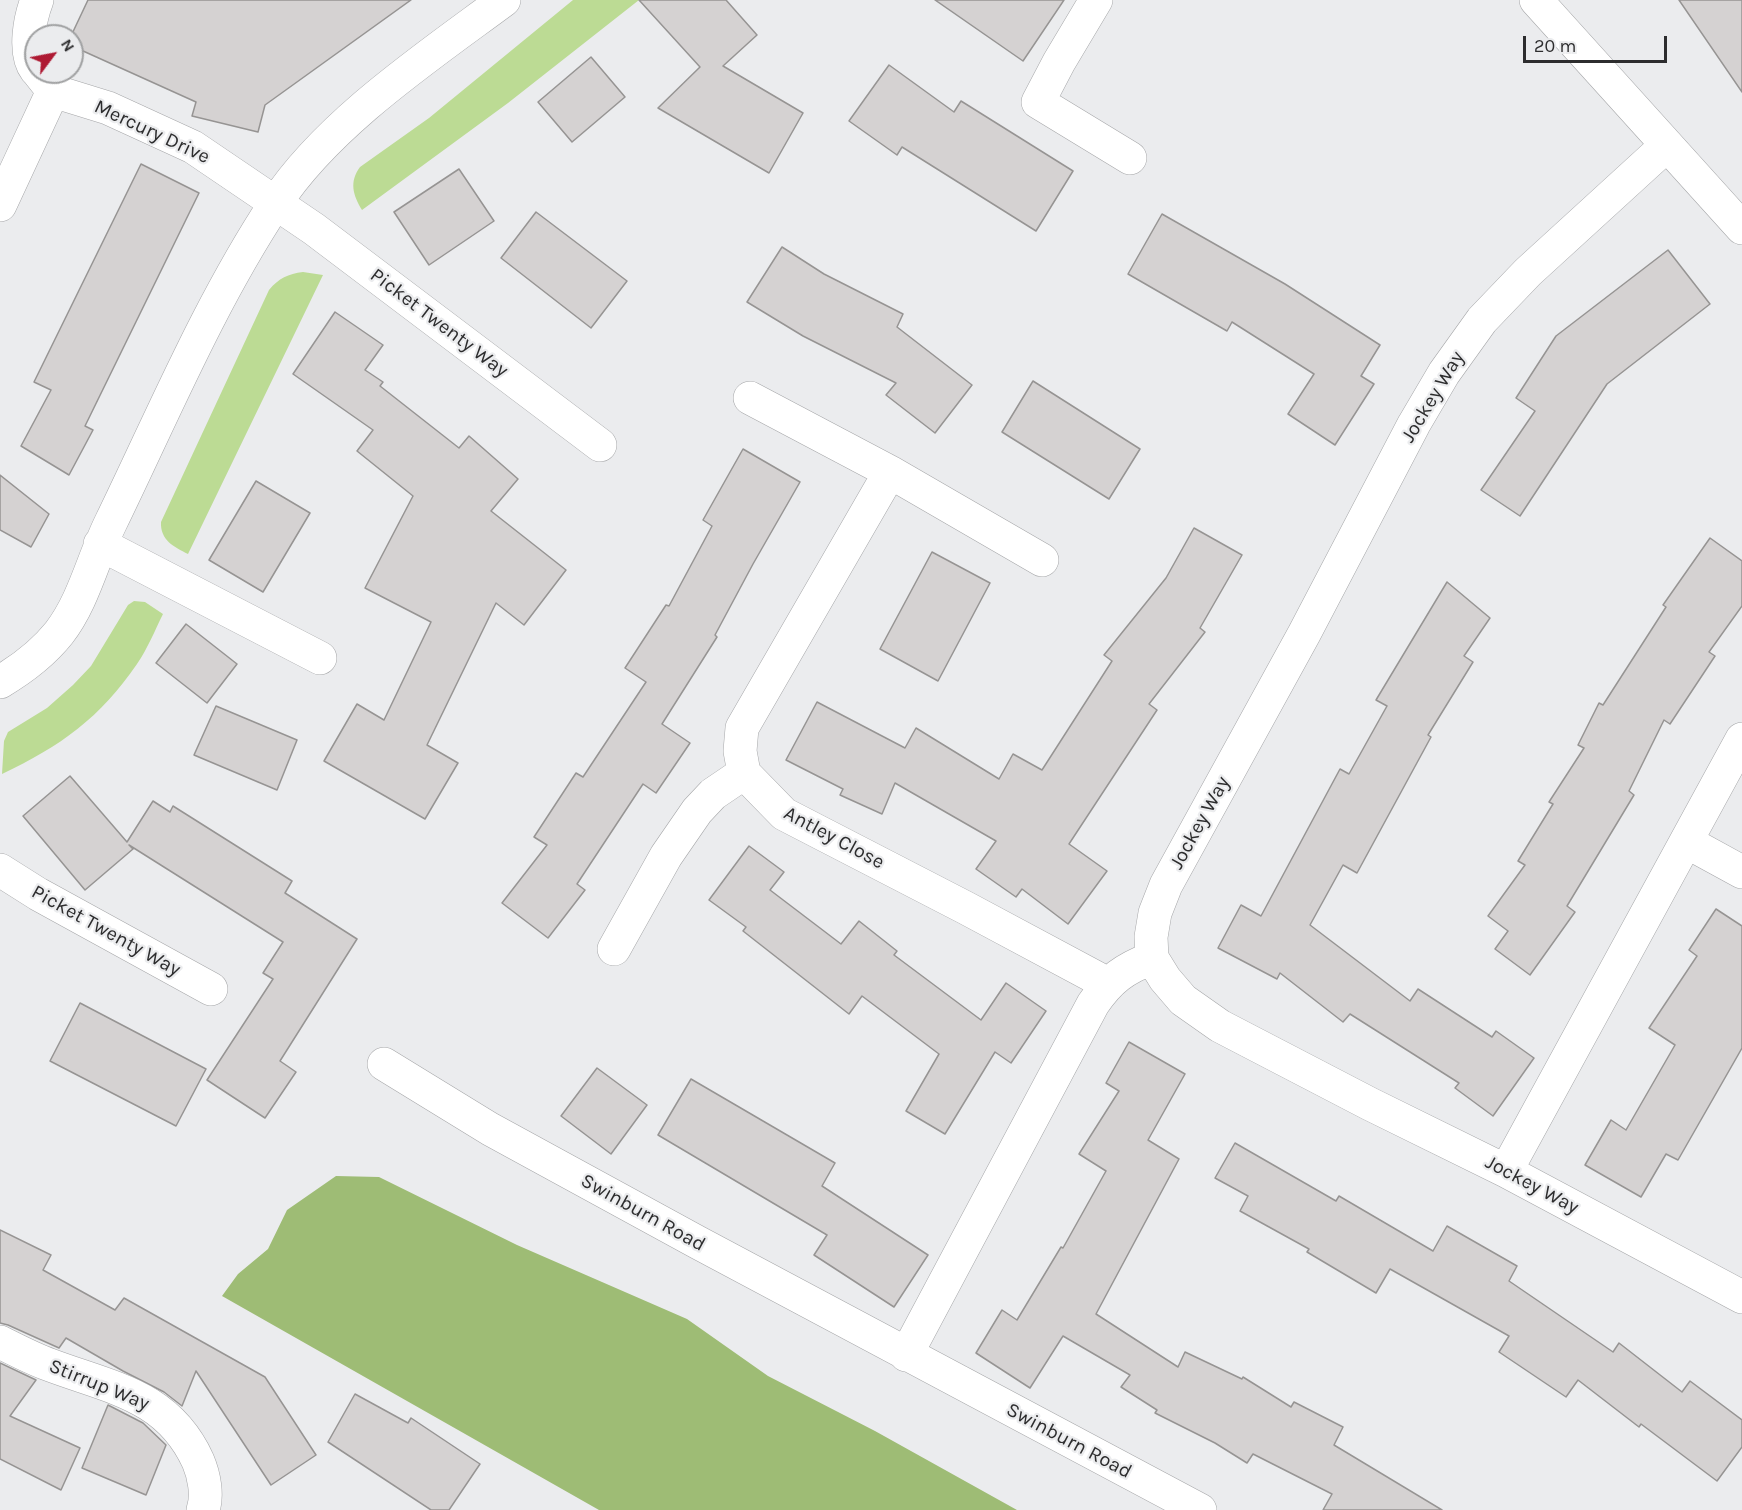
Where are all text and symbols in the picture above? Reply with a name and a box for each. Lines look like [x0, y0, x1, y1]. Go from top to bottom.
north arrow [24, 24, 84, 84]
scale bar [1526, 24, 1670, 62]
text: N [57, 35, 79, 55]
text: 20 m [1534, 35, 1576, 57]
street label: Mercury Drive [90, 95, 214, 169]
street label: Picket Twenty Way [365, 263, 513, 383]
street label: Jockey Way [1396, 347, 1470, 447]
street label: Jockey Way [1165, 772, 1235, 874]
street label: Antley Close [780, 801, 888, 875]
street label: Picket Twenty Way [27, 880, 185, 982]
street label: Jockey Way [1481, 1150, 1583, 1220]
street label: Swinburn Road [577, 1169, 709, 1257]
street label: Stirrup Way [45, 1354, 153, 1416]
street label: Swinburn Road [1002, 1398, 1136, 1484]

